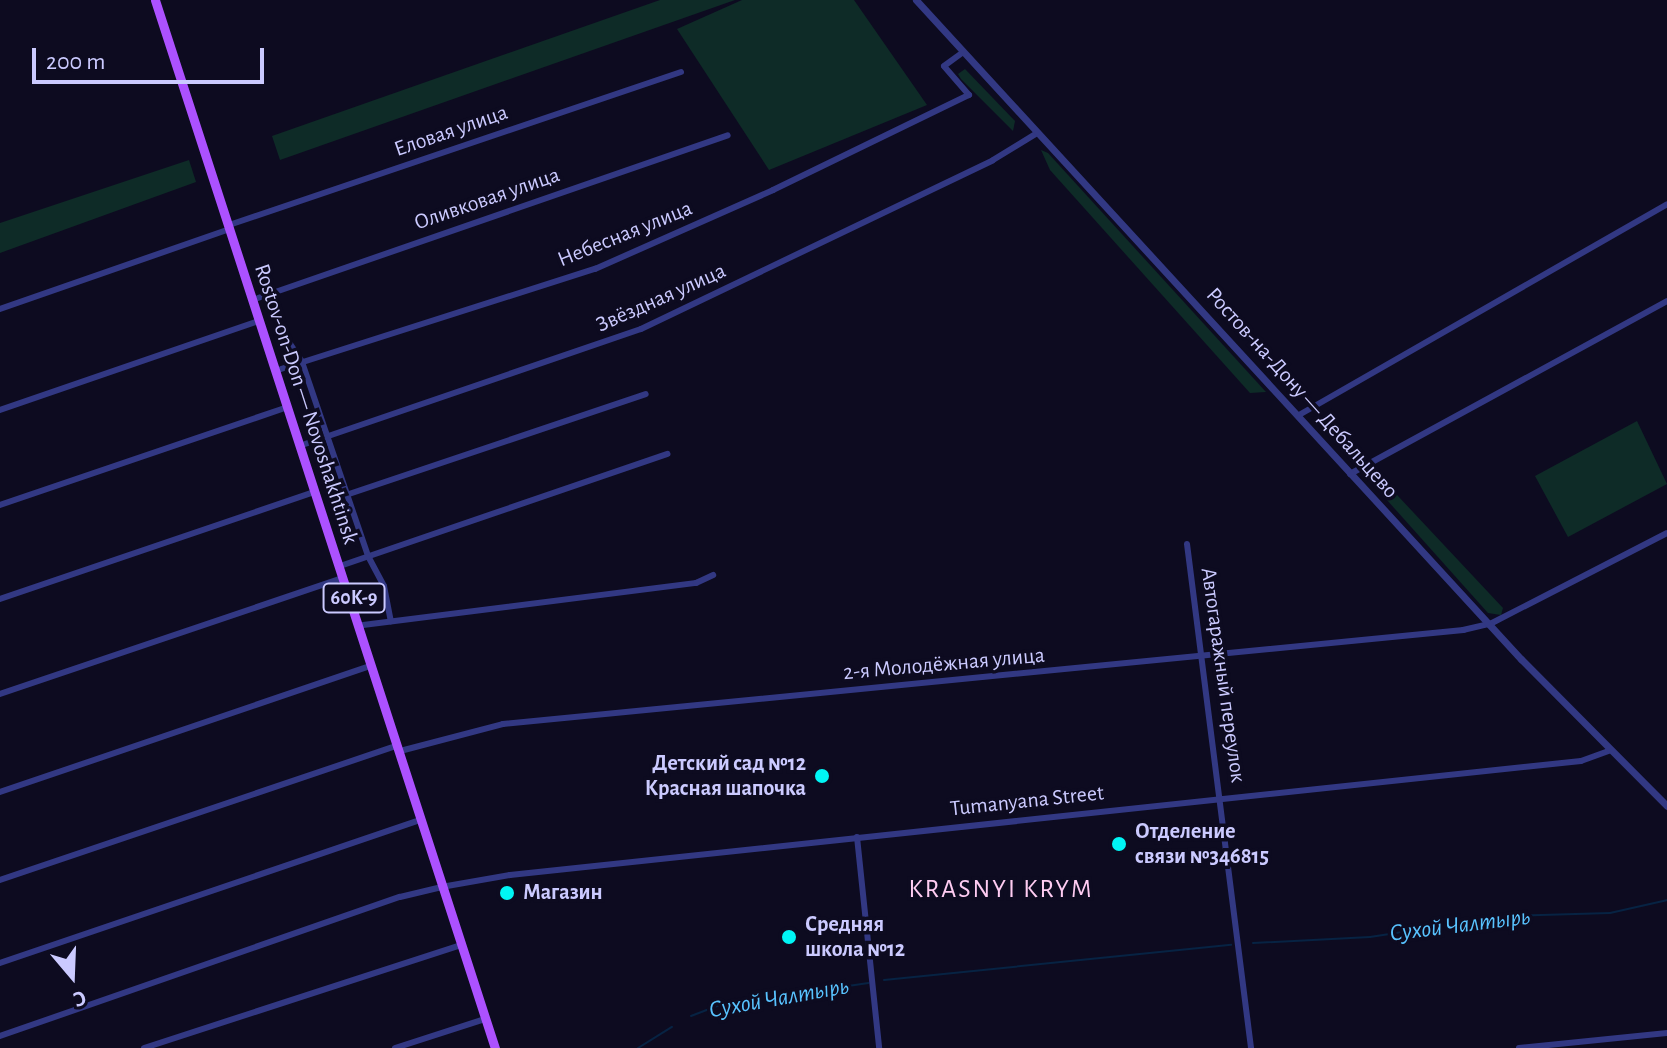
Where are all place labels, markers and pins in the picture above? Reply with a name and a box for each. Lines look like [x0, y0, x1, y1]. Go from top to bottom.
place label: Детский сад №12 Красная шапочка [645, 750, 806, 802]
marker: Детский сад №12 Красная шапочка [813, 767, 831, 785]
place label: Отделение связи №346815 [1135, 818, 1269, 870]
marker: Отделение связи №346815 [1110, 835, 1128, 853]
place label: Магазин [523, 880, 603, 906]
marker: Магазин [498, 884, 516, 902]
place label: Средняя школа №12 [805, 911, 905, 962]
marker: Средняя школа №12 [780, 928, 798, 946]

